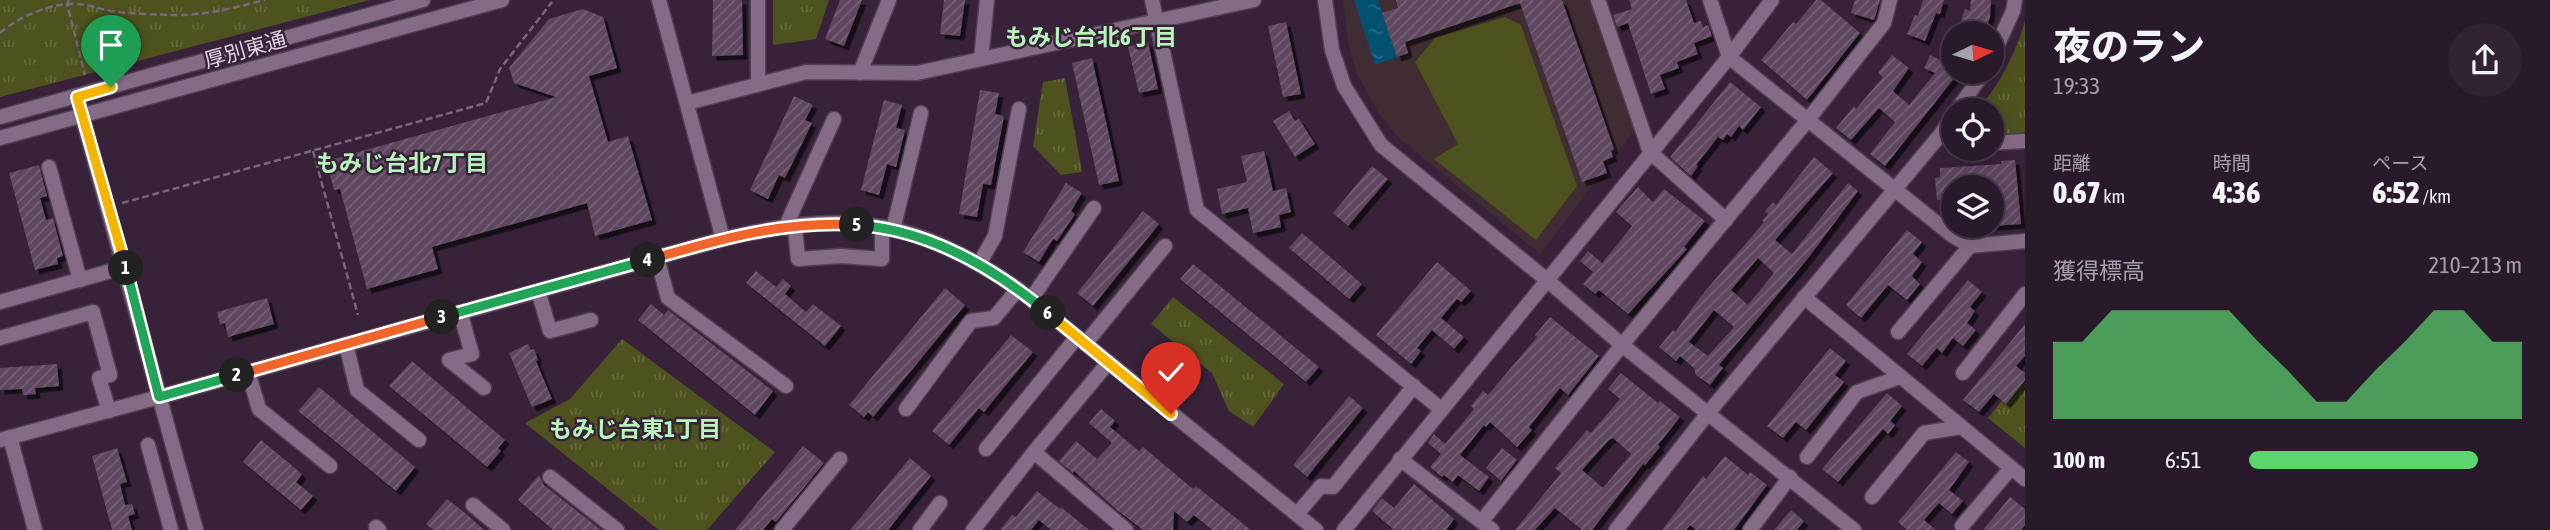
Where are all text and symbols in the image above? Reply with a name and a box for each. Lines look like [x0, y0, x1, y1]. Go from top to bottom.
pin [81, 15, 141, 87]
north arrow [1941, 21, 2004, 84]
map controls [1941, 21, 2004, 238]
button: share [2448, 23, 2522, 97]
district label: もみじ台北6丁目 [1005, 24, 1177, 50]
text: 夜のラン [2053, 25, 2205, 68]
icon: arrive [92, 26, 130, 64]
street label: 厚別東通 [201, 26, 289, 72]
text: 19:33 [2053, 73, 2100, 99]
button: locate [1941, 98, 2004, 161]
district label: もみじ台北7丁目 [316, 150, 488, 176]
text: 距離 [2053, 152, 2091, 174]
text: 時間 [2213, 152, 2251, 174]
text: ペース [2372, 152, 2428, 174]
button: layers [1941, 175, 2004, 238]
text: 0.67 [2053, 175, 2101, 209]
text: 4:36 [2213, 175, 2260, 209]
text: 6:52 [2372, 175, 2420, 209]
text: km [2101, 185, 2125, 207]
text: /km [2420, 185, 2451, 207]
pin: 5 [840, 208, 874, 243]
text: 5 [852, 213, 861, 235]
pin: 4 [630, 243, 666, 278]
text: 4 [643, 248, 652, 270]
pin: 1 [108, 250, 144, 286]
text: 210–213 m [2428, 252, 2522, 278]
text: 1 [121, 256, 130, 278]
text: 獲得標高 [2053, 258, 2145, 284]
pin: 6 [1030, 296, 1066, 330]
pin: 3 [424, 300, 460, 334]
text: 6 [1043, 301, 1052, 323]
text: 3 [437, 305, 446, 327]
pin [1141, 342, 1201, 414]
icon: check [1152, 353, 1190, 391]
pin: 2 [219, 358, 254, 392]
text: 2 [232, 363, 241, 385]
district label: もみじ台東1丁目 [549, 416, 721, 442]
text: 100 m [2053, 447, 2105, 473]
text: 6:51 [2165, 447, 2202, 473]

